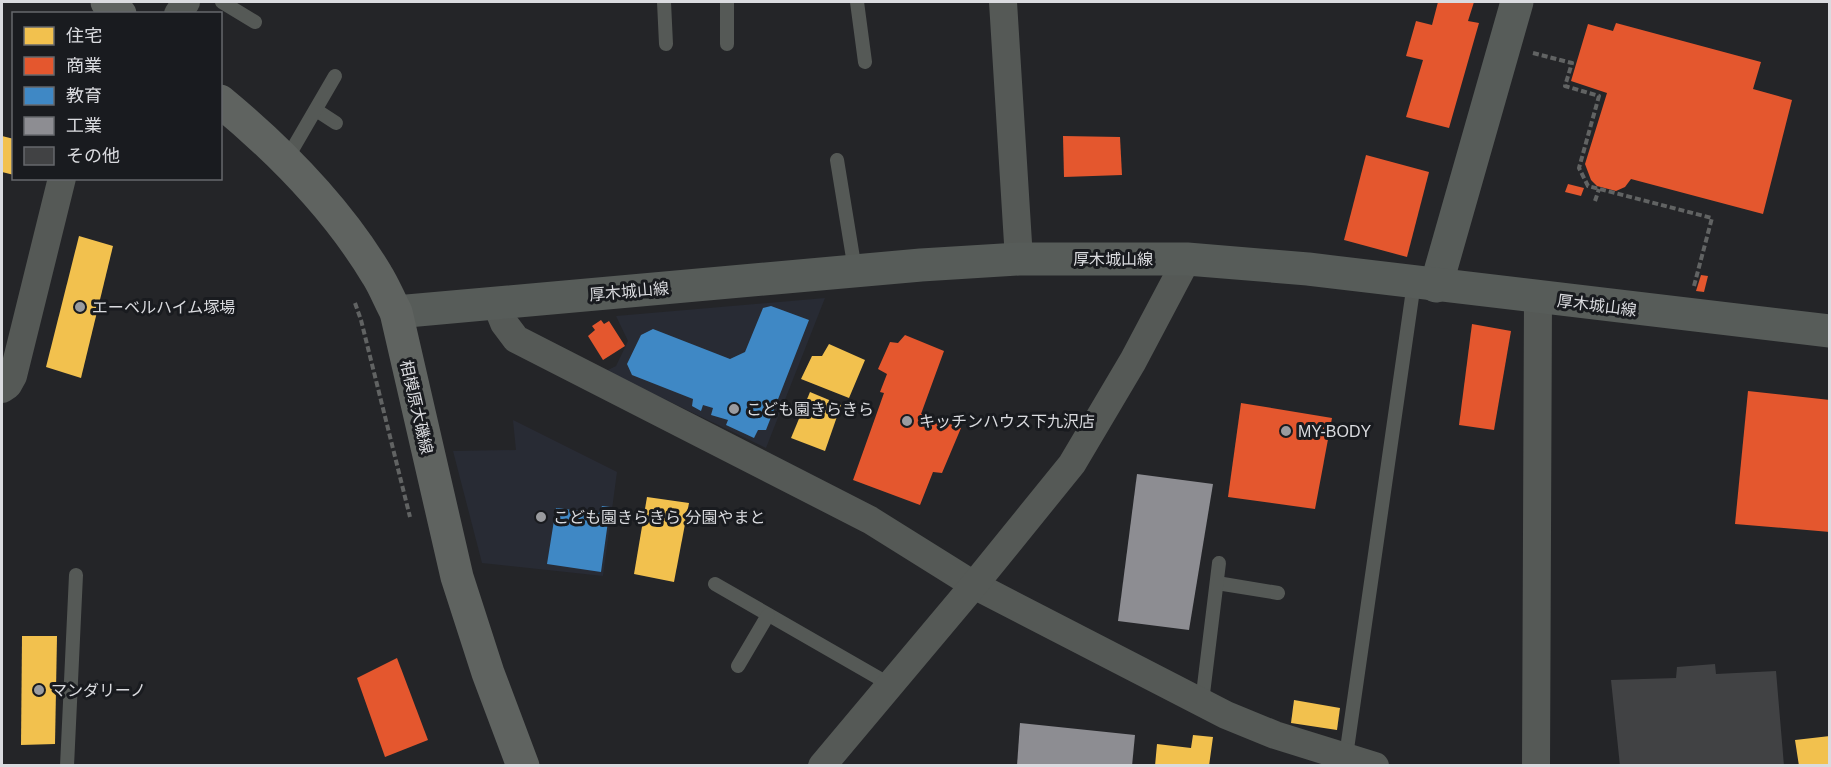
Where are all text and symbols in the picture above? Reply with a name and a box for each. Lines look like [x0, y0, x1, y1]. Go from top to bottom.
legend [12, 12, 222, 180]
text: 住宅 [66, 26, 102, 46]
text: 商業 [66, 56, 102, 76]
text: 教育 [66, 86, 102, 106]
text: 工業 [66, 116, 102, 136]
text: その他 [66, 146, 120, 166]
street label: 厚木城山線 [1073, 251, 1153, 268]
street label: 厚木城山線 [588, 280, 670, 303]
street label: 厚木城山線 [1556, 292, 1638, 319]
place label: エーベルハイム塚場 [92, 299, 235, 316]
marker: エーベルハイム塚場 [73, 300, 87, 314]
street label: 相模原大磯線 [397, 358, 436, 456]
place label: こども園きらきら [746, 401, 874, 418]
marker: こども園きらきら [727, 402, 741, 416]
place label: キッチンハウス下九沢店 [919, 413, 1095, 430]
marker: キッチンハウス下九沢店 [900, 414, 914, 428]
place label: MY-BODY [1298, 423, 1372, 440]
marker: MY-BODY [1279, 424, 1293, 438]
place label: こども園きらきら 分園やまと [553, 509, 765, 526]
marker: こども園きらきら 分園やまと [534, 510, 548, 524]
place label: マンダリーノ [51, 682, 146, 699]
marker: マンダリーノ [32, 683, 46, 697]

